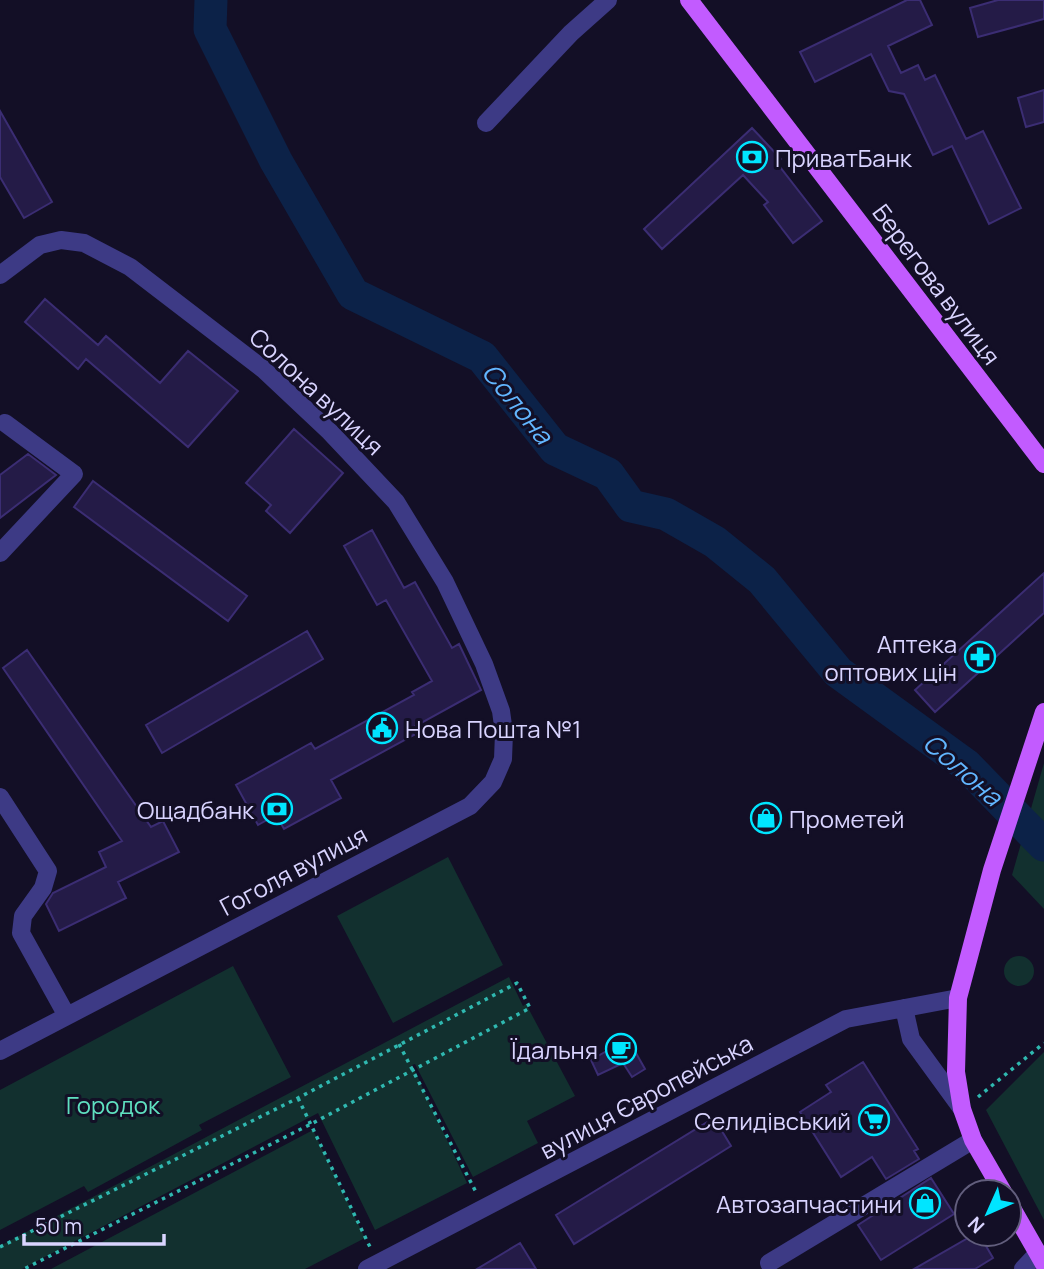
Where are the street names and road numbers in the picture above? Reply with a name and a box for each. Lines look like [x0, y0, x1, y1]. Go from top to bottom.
street label: Берегова вулиця [866, 197, 1008, 371]
street label: Солона вулиця [243, 320, 391, 462]
street label: Гоголя вулиця [213, 817, 373, 923]
street label: вулиця Європейська [534, 1026, 758, 1166]

